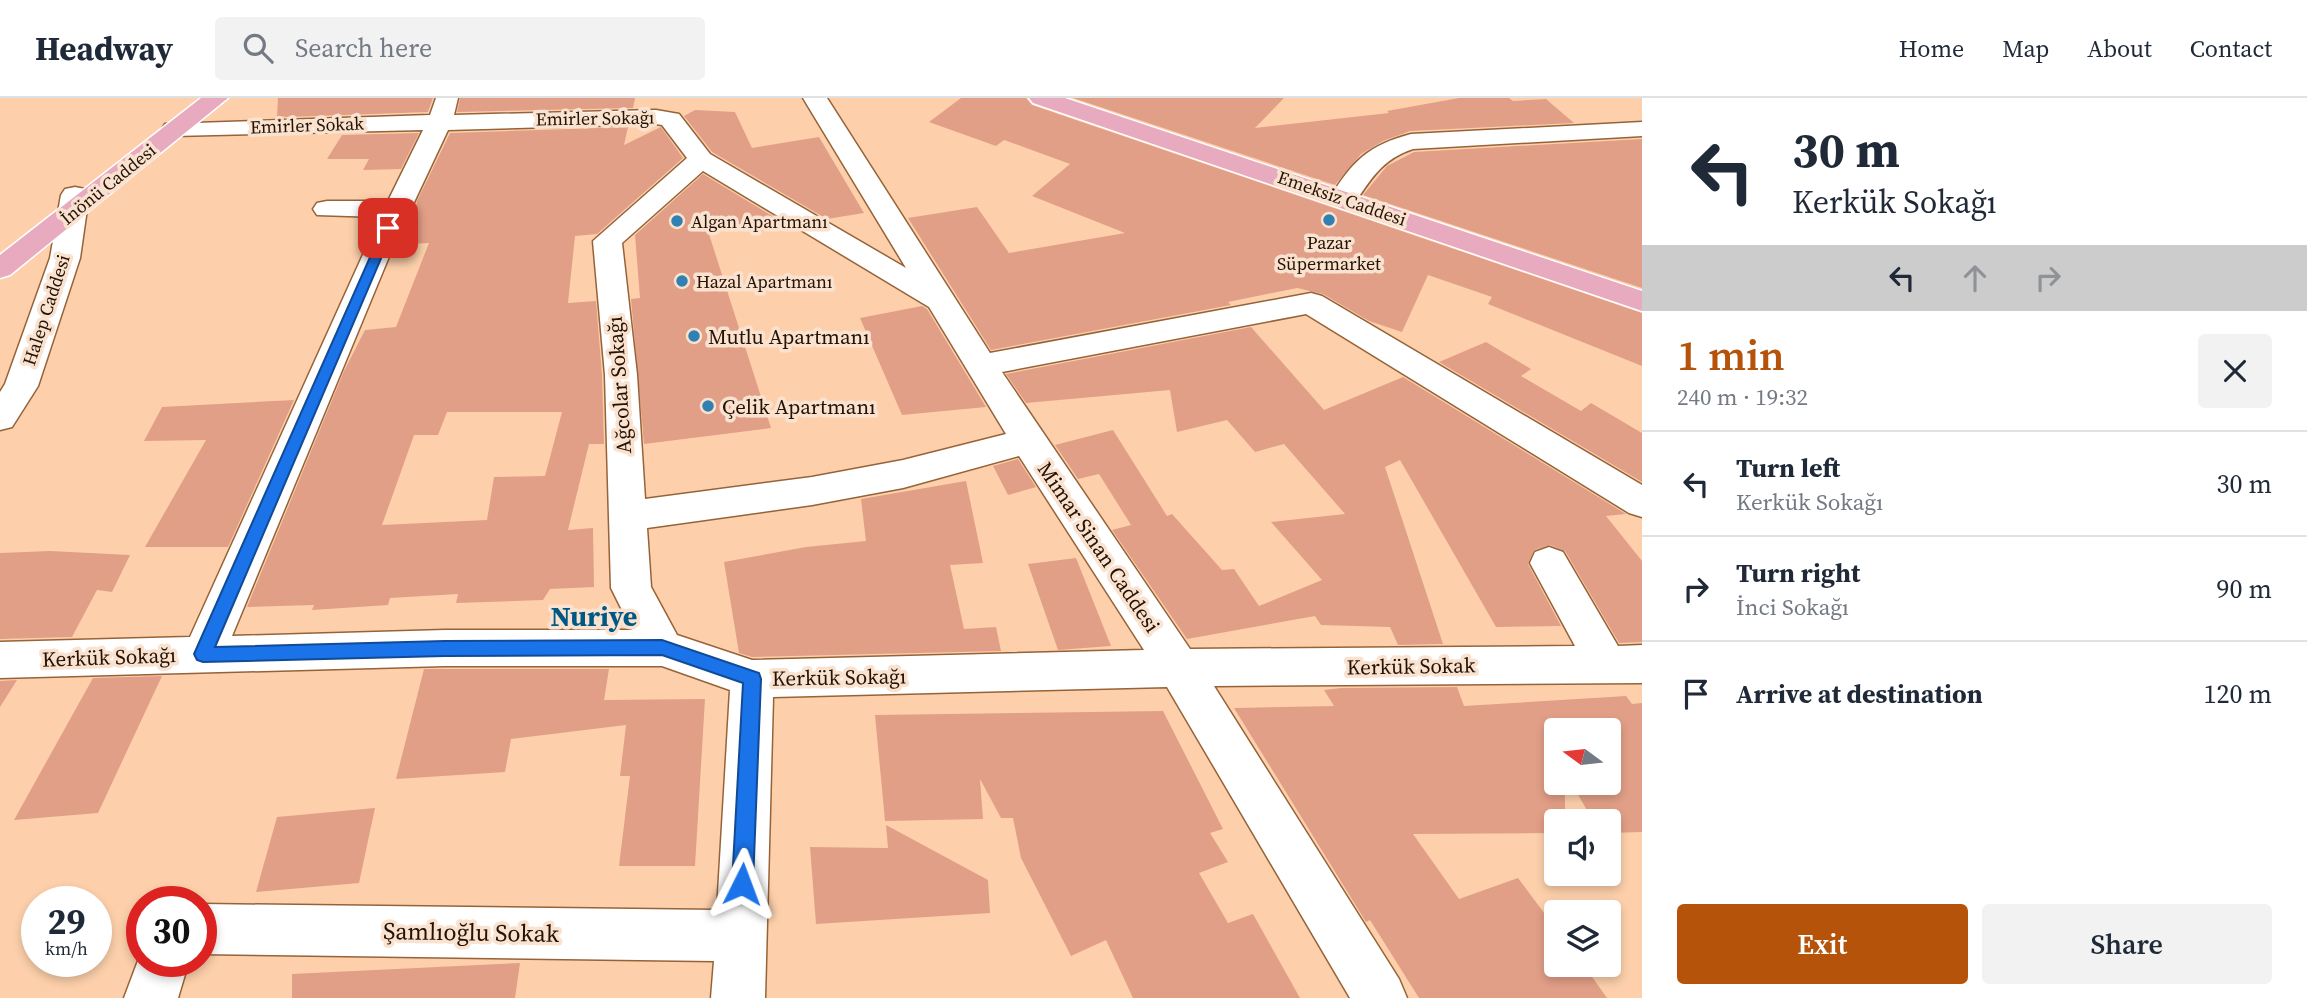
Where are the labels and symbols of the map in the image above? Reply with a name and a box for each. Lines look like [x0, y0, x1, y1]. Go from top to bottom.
street label: Emirler Sokağı [535, 104, 655, 132]
street label: Emirler Sokak [250, 111, 365, 139]
street label: İnönü Caddesi [55, 138, 161, 230]
street label: Emeksiz Caddesi [1274, 164, 1410, 232]
pin [358, 198, 418, 258]
place label: Algan Apartmanı [691, 209, 828, 234]
marker: Pazar Süpermarket [1321, 212, 1337, 228]
marker: Algan Apartmanı [669, 213, 685, 229]
place label: Pazar Süpermarket [1277, 230, 1381, 276]
street label: Halep Caddesi [16, 251, 76, 369]
place label: Hazal Apartmanı [696, 269, 832, 294]
marker: Hazal Apartmanı [674, 273, 690, 289]
street label: Ağcolar Sokağı [600, 315, 638, 455]
place label: Mutlu Apartmanı [708, 322, 870, 351]
marker: Mutlu Apartmanı [686, 328, 702, 344]
place label: Çelik Apartmanı [722, 392, 875, 421]
marker: Çelik Apartmanı [700, 398, 716, 414]
street label: Mimar Sinan Caddesi [1031, 456, 1167, 638]
district label: Nuriye [551, 597, 637, 635]
street label: Kerkük Sokağı [41, 640, 177, 674]
street label: Kerkük Sokak [1346, 650, 1476, 682]
street label: Kerkük Sokağı [772, 661, 906, 693]
north arrow [1544, 718, 1620, 794]
position arrow [705, 847, 779, 921]
speed limit sign: 30 [126, 886, 217, 977]
street label: Şamlıoğlu Sokak [383, 914, 560, 950]

